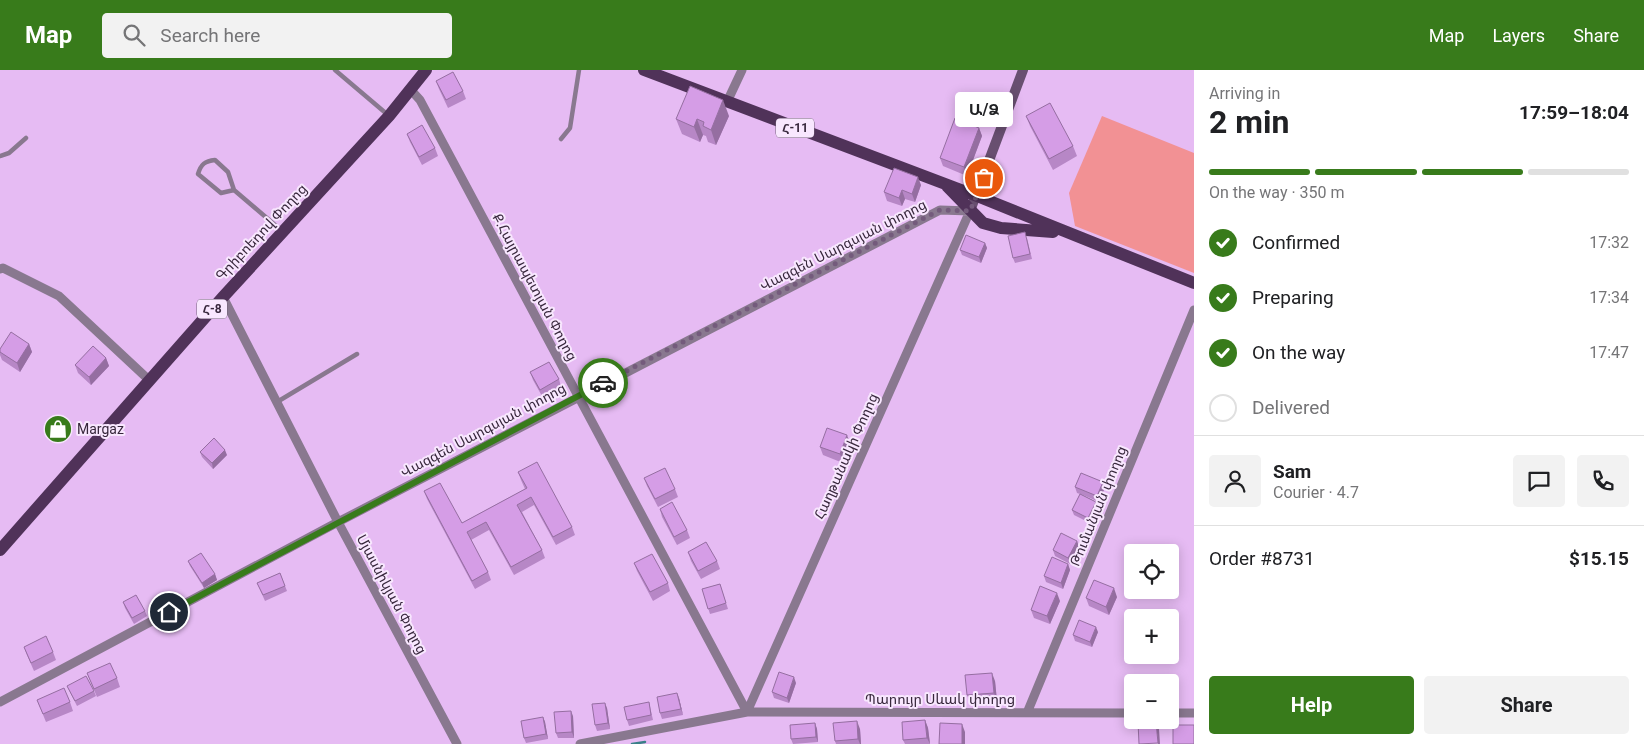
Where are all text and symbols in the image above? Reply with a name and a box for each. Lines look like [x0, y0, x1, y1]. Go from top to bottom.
search box [102, 13, 452, 58]
text: Map [25, 21, 72, 49]
icon: search [120, 21, 148, 49]
text: Search here [160, 24, 260, 47]
text: Map [1429, 25, 1464, 46]
text: Layers [1492, 25, 1545, 46]
text: Share [1573, 25, 1619, 46]
text: Arriving in [1209, 84, 1280, 103]
callout: Ա/Ձ [955, 93, 1013, 128]
text: Ա/Ձ [969, 100, 999, 119]
text: 17:59–18:04 [1519, 101, 1629, 124]
text: 2 min [1209, 103, 1289, 141]
road number: Հ-11 [776, 118, 814, 138]
pin [963, 157, 1005, 199]
icon: bag [970, 164, 998, 192]
street label: Գրիբոեդով Փողոց [212, 180, 310, 284]
text: On the way · 350 m [1209, 183, 1345, 202]
street label: Վազգեն Սարգսյան փողոց [757, 196, 929, 294]
street label: Ք.Հայրապետյան Փողոց [489, 211, 581, 363]
icon: check [1209, 229, 1237, 257]
text: Confirmed [1252, 231, 1340, 254]
text: 17:32 [1589, 233, 1629, 252]
icon: check [1209, 284, 1237, 312]
text: Preparing [1252, 286, 1334, 309]
text: 17:34 [1589, 288, 1629, 307]
road number: Հ-8 [197, 300, 227, 318]
icon: check [1209, 339, 1237, 367]
text: On the way [1252, 341, 1345, 364]
text: 17:47 [1589, 343, 1629, 362]
courier [578, 358, 628, 408]
icon: car [589, 369, 617, 397]
street label: Վազգեն Սարգսյան փողոց [398, 380, 568, 480]
street label: Հաղթանակի Փողոց [811, 391, 881, 521]
text: Delivered [1252, 396, 1330, 419]
shop icon: Margaz [43, 414, 73, 444]
place label: Margaz [77, 421, 124, 437]
street label: Թումանյան փողոց [1067, 444, 1129, 568]
button: person [1209, 455, 1261, 507]
button: chat [1513, 455, 1565, 507]
button: phone [1577, 455, 1629, 507]
text: Sam [1273, 460, 1311, 483]
text: Courier · 4.7 [1273, 483, 1359, 502]
street label: Մյասնիկյան Փողոց [354, 532, 430, 656]
map controls [1124, 544, 1179, 729]
button: locate [1124, 544, 1179, 599]
text: Order #8731 [1209, 547, 1315, 570]
text: $15.15 [1569, 547, 1629, 570]
pin [148, 591, 190, 633]
icon: home [155, 598, 183, 626]
button: + [1124, 609, 1179, 664]
button: − [1124, 674, 1179, 729]
button: Help [1209, 676, 1414, 734]
button: Share [1424, 676, 1629, 734]
street label: Պարույր Սևակ փողոց [865, 691, 1015, 707]

